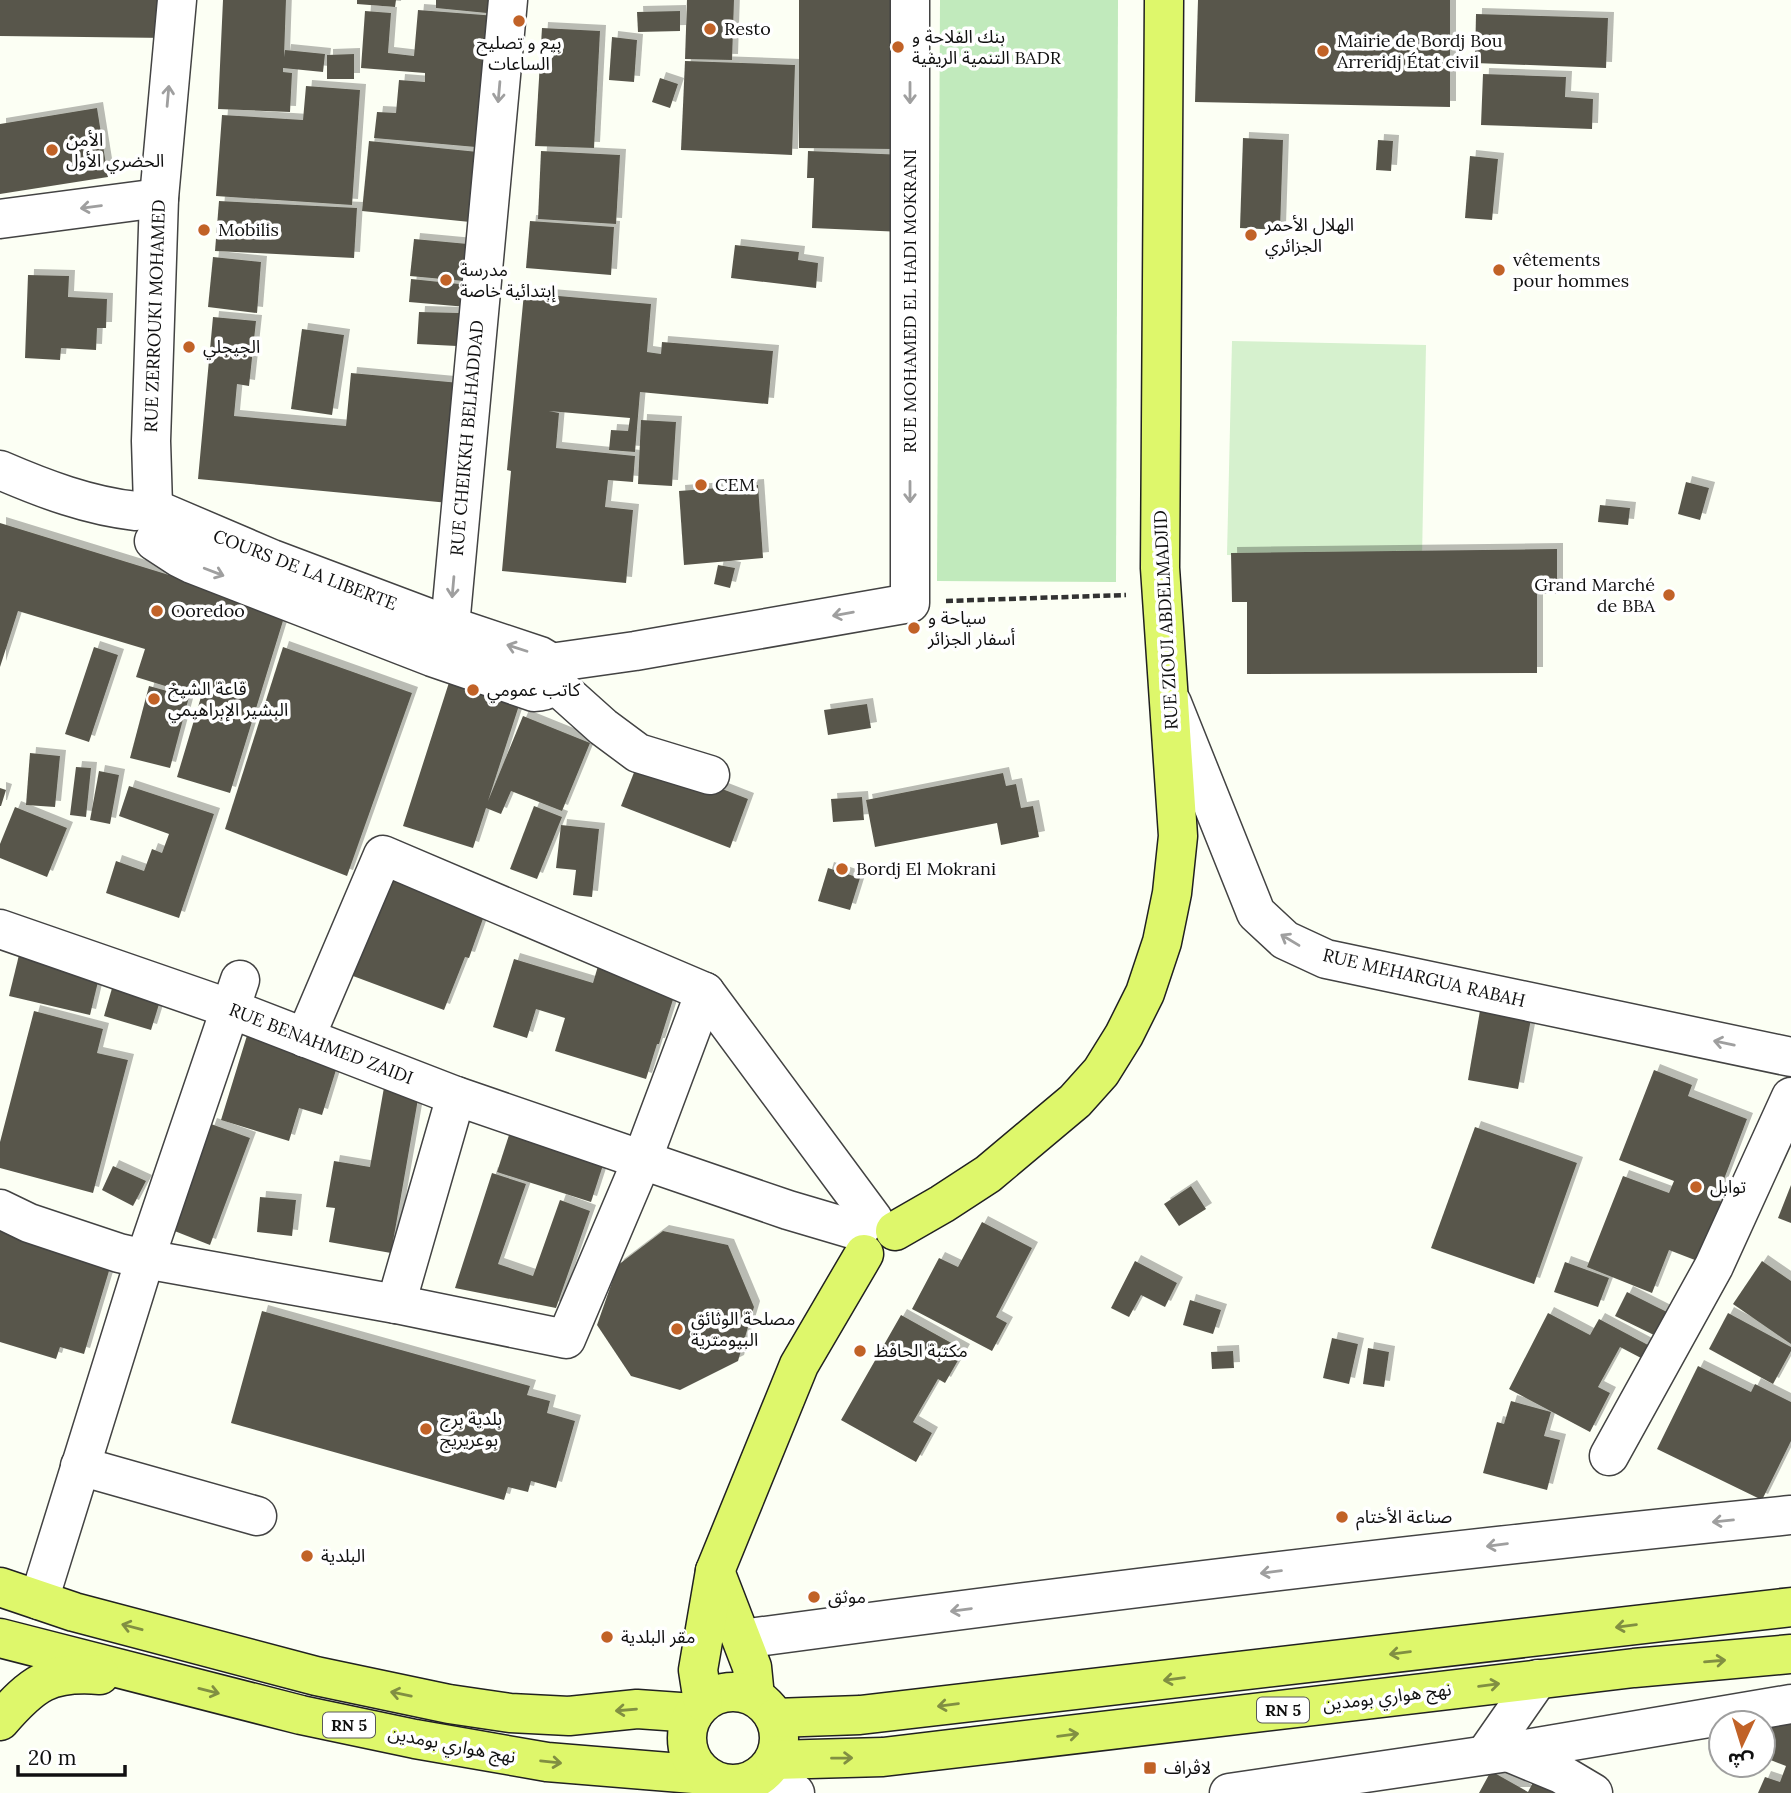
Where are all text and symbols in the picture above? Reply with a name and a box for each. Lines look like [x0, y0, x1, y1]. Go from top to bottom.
marker: بيع و تصليح الساعات [511, 13, 527, 29]
place label: Resto [724, 17, 771, 40]
marker: Resto [702, 21, 718, 37]
place label: بنك الفلاحة و التنمية الريفية BADR [912, 25, 1062, 69]
place label: Mairie de Bordj Bou Arreridj État civil [1336, 29, 1503, 73]
place label: بيع و تصليح الساعات [477, 31, 561, 75]
marker: بنك الفلاحة و التنمية الريفية BADR [890, 39, 906, 55]
marker: Mairie de Bordj Bou Arreridj État civil [1315, 43, 1331, 59]
one-way arrow [492, 81, 505, 103]
one-way arrow [903, 81, 917, 104]
one-way arrow [162, 85, 175, 107]
place label: الأمن الحضري الأول [66, 128, 164, 174]
marker: الأمن الحضري الأول [44, 142, 60, 158]
street label: RUE MOHAMED EL HADI MOKRANI [898, 149, 921, 453]
street label: RUE ZERROUKI MOHAMED [139, 199, 170, 433]
one-way arrow [80, 201, 103, 214]
place label: الهلال الأحمر الجزائري [1264, 213, 1354, 259]
place label: Mobilis [218, 218, 279, 241]
marker: Mobilis [196, 222, 212, 238]
marker: الهلال الأحمر الجزائري [1243, 227, 1259, 243]
place label: vêtements pour hommes [1513, 248, 1629, 292]
place label: مدرسة إبتدائية خاصة [460, 258, 556, 303]
marker: vêtements pour hommes [1491, 262, 1507, 278]
marker: مدرسة إبتدائية خاصة [438, 272, 454, 288]
street label: RUE CHEIKKH BELHADDAD [445, 319, 488, 557]
place label: الجيجلي [203, 335, 260, 360]
marker: الجيجلي [181, 339, 197, 355]
place label: CEM [715, 473, 755, 496]
marker: CEM [693, 477, 709, 493]
one-way arrow [903, 480, 917, 503]
street label: RUE ZIOUI ABDELMADJID [1148, 510, 1183, 730]
street label: COURS DE LA LIBERTE [210, 524, 400, 615]
one-way arrow [202, 567, 224, 580]
place label: Grand Marché de BBA [1534, 573, 1656, 617]
one-way arrow [446, 575, 459, 598]
marker: Grand Marché de BBA [1661, 587, 1677, 603]
place label: Ooredoo [171, 599, 245, 622]
marker: Ooredoo [149, 603, 165, 619]
place label: سياحة و أسفار الجزائر [927, 606, 1015, 650]
one-way arrow [832, 608, 854, 622]
marker: سياحة و أسفار الجزائر [906, 620, 922, 636]
one-way arrow [506, 641, 528, 653]
place label: قاعة الشيخ البشير الإبراهيمي [168, 677, 288, 723]
place label: كاتب عمومي [487, 678, 581, 703]
marker: كاتب عمومي [465, 682, 481, 698]
marker: قاعة الشيخ البشير الإبراهيمي [146, 691, 162, 707]
place label: Bordj El Mokrani [856, 857, 996, 880]
marker: Bordj El Mokrani [834, 861, 850, 877]
one-way arrow [1280, 933, 1300, 947]
street label: RUE MEHARGUA RABAH [1321, 943, 1528, 1012]
street label: RUE BENAHMED ZAIDI [226, 998, 416, 1089]
one-way arrow [1713, 1035, 1736, 1049]
place label: توابل [1710, 1175, 1746, 1198]
marker: توابل [1688, 1179, 1704, 1195]
place label: مصلحة الوثائق البيومترية [691, 1307, 795, 1351]
marker: مصلحة الوثائق البيومترية [669, 1321, 685, 1337]
place label: مكتبة الحافظ [874, 1339, 968, 1362]
marker: مكتبة الحافظ [852, 1343, 868, 1359]
place label: بلدية برج بوعريريج [440, 1407, 502, 1453]
marker: بلدية برج بوعريريج [418, 1421, 434, 1437]
place label: صناعة الأختام [1356, 1505, 1452, 1531]
marker: صناعة الأختام [1334, 1509, 1350, 1525]
one-way arrow [1712, 1515, 1735, 1528]
one-way arrow [1486, 1539, 1509, 1552]
place label: البلدية [321, 1544, 365, 1567]
marker: البلدية [299, 1548, 315, 1564]
one-way arrow [1260, 1565, 1283, 1578]
place label: موثق [828, 1585, 866, 1608]
marker: موثق [806, 1589, 822, 1605]
one-way arrow [950, 1603, 973, 1616]
one-way arrow [122, 1620, 144, 1633]
one-way arrow [1615, 1620, 1638, 1633]
place label: مقر البلدية [621, 1625, 695, 1648]
marker: مقر البلدية [599, 1629, 615, 1645]
one-way arrow [1389, 1646, 1412, 1659]
one-way arrow [1703, 1654, 1726, 1667]
one-way arrow [1163, 1672, 1186, 1685]
street label: نهج هواري بومدين [1321, 1677, 1453, 1718]
one-way arrow [1477, 1679, 1500, 1692]
one-way arrow [197, 1685, 219, 1698]
one-way arrow [390, 1687, 413, 1700]
road number: RN 5 [1257, 1698, 1309, 1722]
one-way arrow [937, 1699, 960, 1712]
one-way arrow [615, 1704, 638, 1717]
north arrow [1707, 1709, 1777, 1779]
road number: RN 5 [323, 1712, 375, 1737]
street label: نهج هواري بومدين [386, 1721, 518, 1770]
one-way arrow [1056, 1729, 1079, 1742]
scale bar [18, 1734, 124, 1778]
text: 20 m [28, 1744, 77, 1771]
text: ش [1727, 1748, 1755, 1774]
one-way arrow [830, 1751, 853, 1765]
one-way arrow [539, 1756, 562, 1769]
place label: لاڤراف [1164, 1756, 1211, 1779]
marker: لاڤراف [1142, 1760, 1158, 1776]

